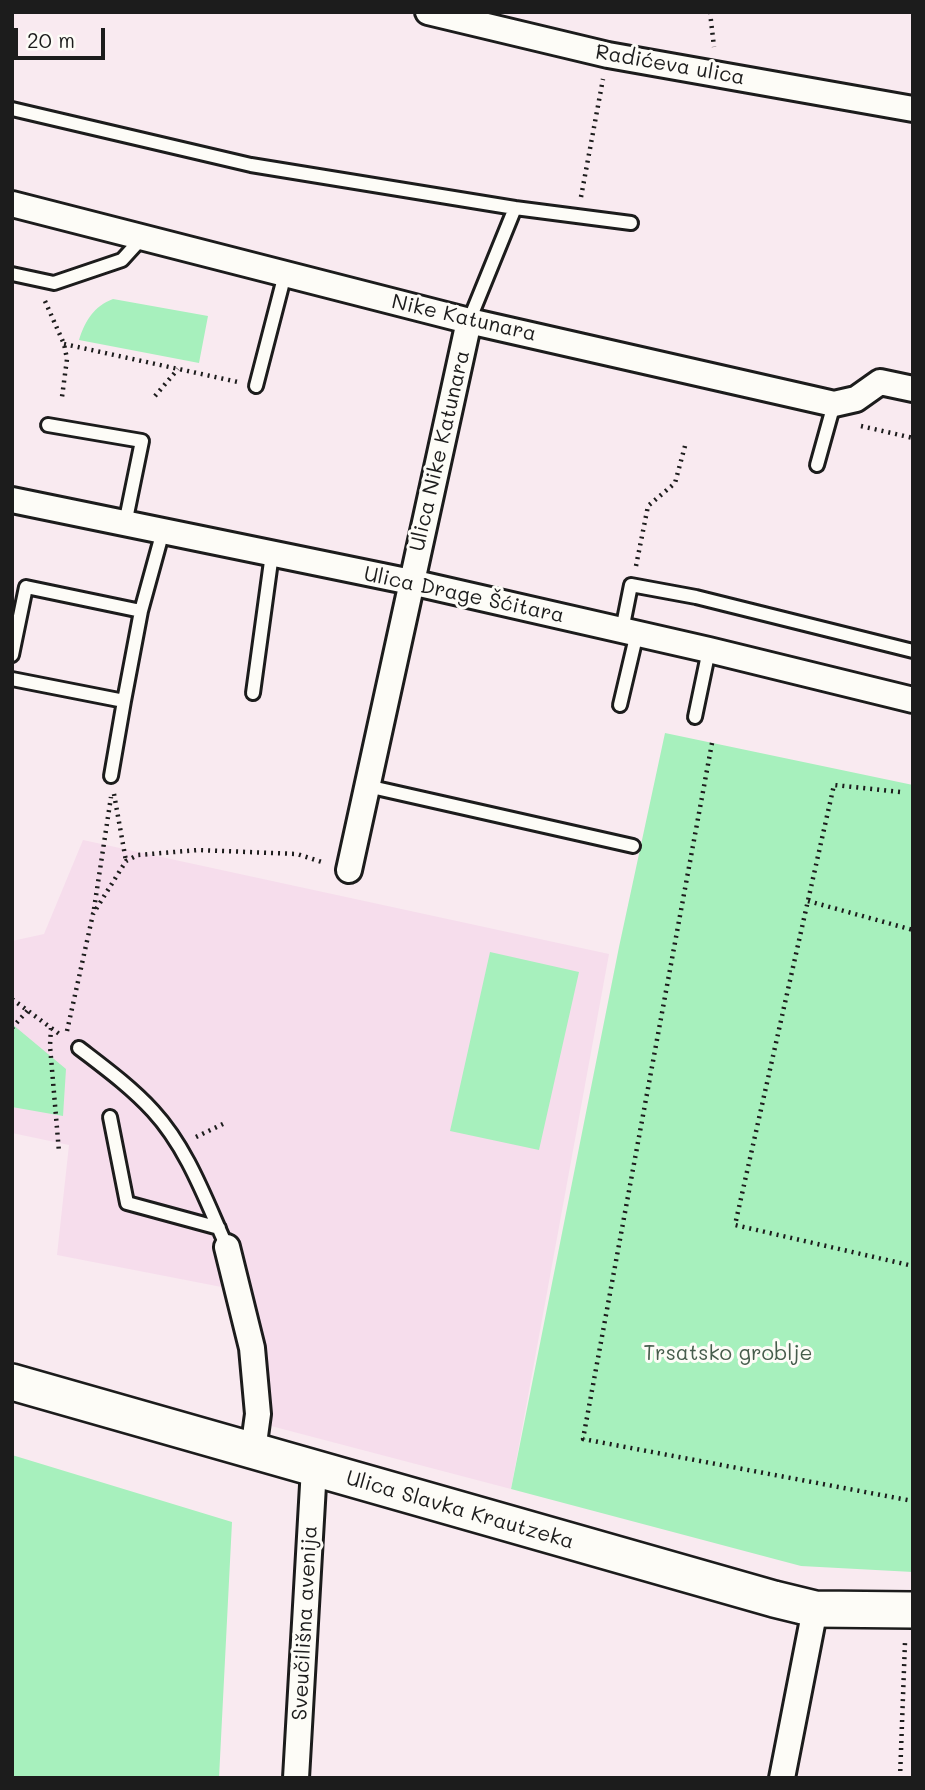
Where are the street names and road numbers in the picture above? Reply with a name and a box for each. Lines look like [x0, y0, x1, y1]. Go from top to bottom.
street label: Radićeva ulica [593, 39, 747, 91]
street label: Nike Katunara [389, 289, 539, 347]
street label: Ulica Nike Katunara [405, 348, 475, 554]
street label: Ulica Drage Šćitara [361, 561, 567, 629]
street label: Ulica Slavka Krautzeka [343, 1465, 577, 1555]
street label: Sveučilišna avenija [287, 1525, 323, 1721]

